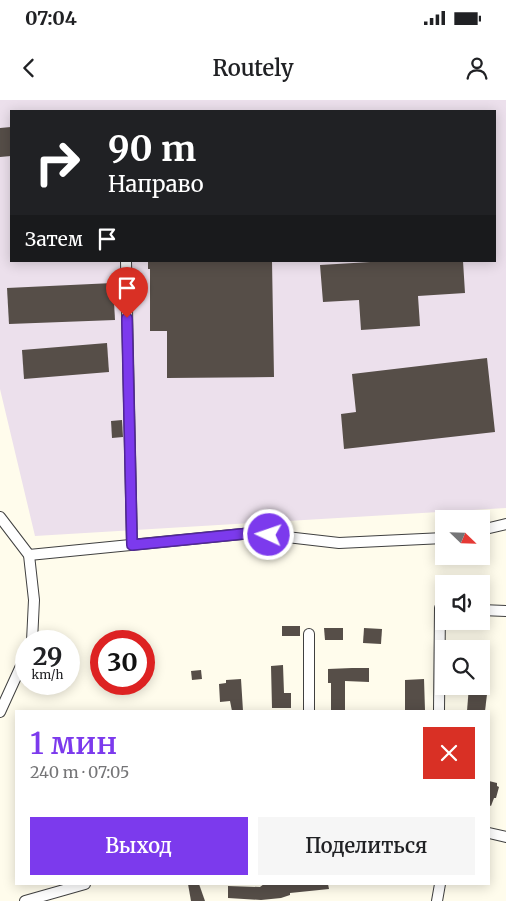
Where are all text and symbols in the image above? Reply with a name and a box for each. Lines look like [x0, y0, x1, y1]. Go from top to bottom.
text: 07:04 [25, 6, 77, 30]
icon: back [15, 54, 43, 82]
text: Routely [212, 54, 294, 82]
icon: person [463, 54, 491, 82]
text: 90 m [108, 127, 196, 171]
icon: right [25, 130, 90, 195]
text: Направо [108, 170, 204, 198]
icon: arrive [93, 225, 121, 253]
text: Затем [25, 227, 83, 251]
pin [106, 267, 148, 318]
icon: arrive [113, 274, 141, 302]
position arrow [242, 508, 294, 560]
north arrow [435, 510, 490, 565]
map controls [435, 510, 490, 695]
button: sound [435, 575, 490, 630]
speed limit sign: 30 [90, 630, 155, 695]
text: 29 [33, 640, 62, 672]
button: search [435, 640, 490, 695]
text: km/h [32, 667, 63, 682]
text: 1 мин [30, 724, 117, 762]
button: close [423, 727, 475, 779]
text: 240 m · 07:05 [30, 762, 129, 782]
button: Выход [30, 817, 248, 875]
button: Поделиться [258, 817, 475, 875]

